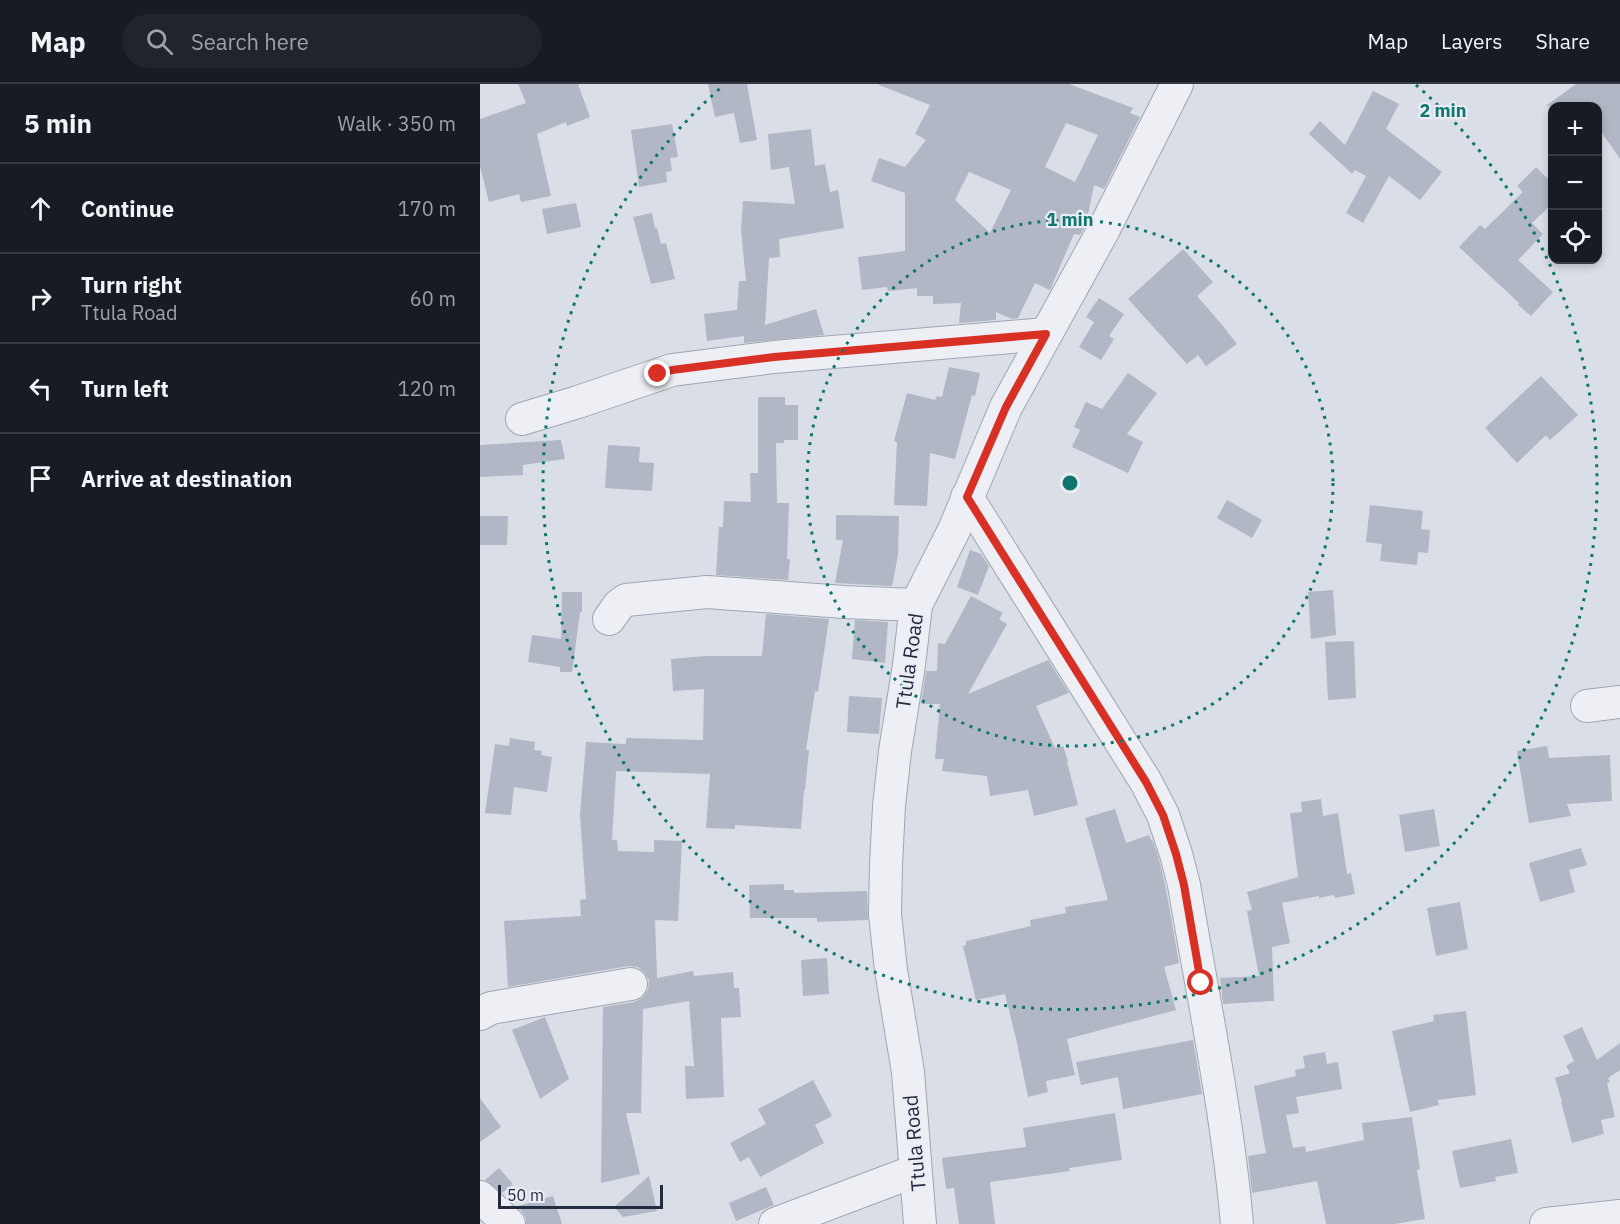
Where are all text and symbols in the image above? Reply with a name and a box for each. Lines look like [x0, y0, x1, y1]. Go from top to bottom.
search box [122, 14, 542, 68]
text: Map [30, 23, 86, 60]
icon: search [143, 25, 176, 58]
text: Search here [191, 27, 309, 56]
text: Map [1368, 27, 1408, 55]
text: Layers [1441, 27, 1503, 55]
text: Share [1536, 27, 1590, 55]
text: 2 min [1419, 99, 1467, 122]
map controls [1548, 102, 1602, 264]
button: + [1548, 102, 1602, 156]
text: 5 min [24, 106, 92, 140]
text: Walk · 350 m [338, 110, 456, 137]
button: − [1548, 156, 1602, 210]
icon: ahead [24, 192, 57, 225]
text: Continue [81, 194, 174, 223]
text: 170 m [398, 195, 456, 222]
text: 1 min [1046, 208, 1094, 231]
button: locate [1548, 210, 1602, 264]
text: Turn right [81, 270, 182, 299]
icon: right [24, 282, 57, 315]
text: 60 m [410, 285, 456, 312]
text: Ttula Road [81, 299, 178, 326]
route end [644, 360, 670, 386]
icon: left [24, 372, 57, 405]
text: Turn left [81, 374, 169, 403]
text: 120 m [398, 375, 456, 402]
icon: arrive [24, 462, 57, 495]
text: Arrive at destination [81, 464, 292, 493]
centre of rings [1060, 473, 1080, 493]
street label: Ttula Road [889, 611, 929, 711]
route start [1187, 969, 1213, 995]
street label: Ttula Road [896, 1094, 932, 1192]
scale bar [498, 1182, 663, 1210]
text: 50 m [507, 1185, 544, 1205]

